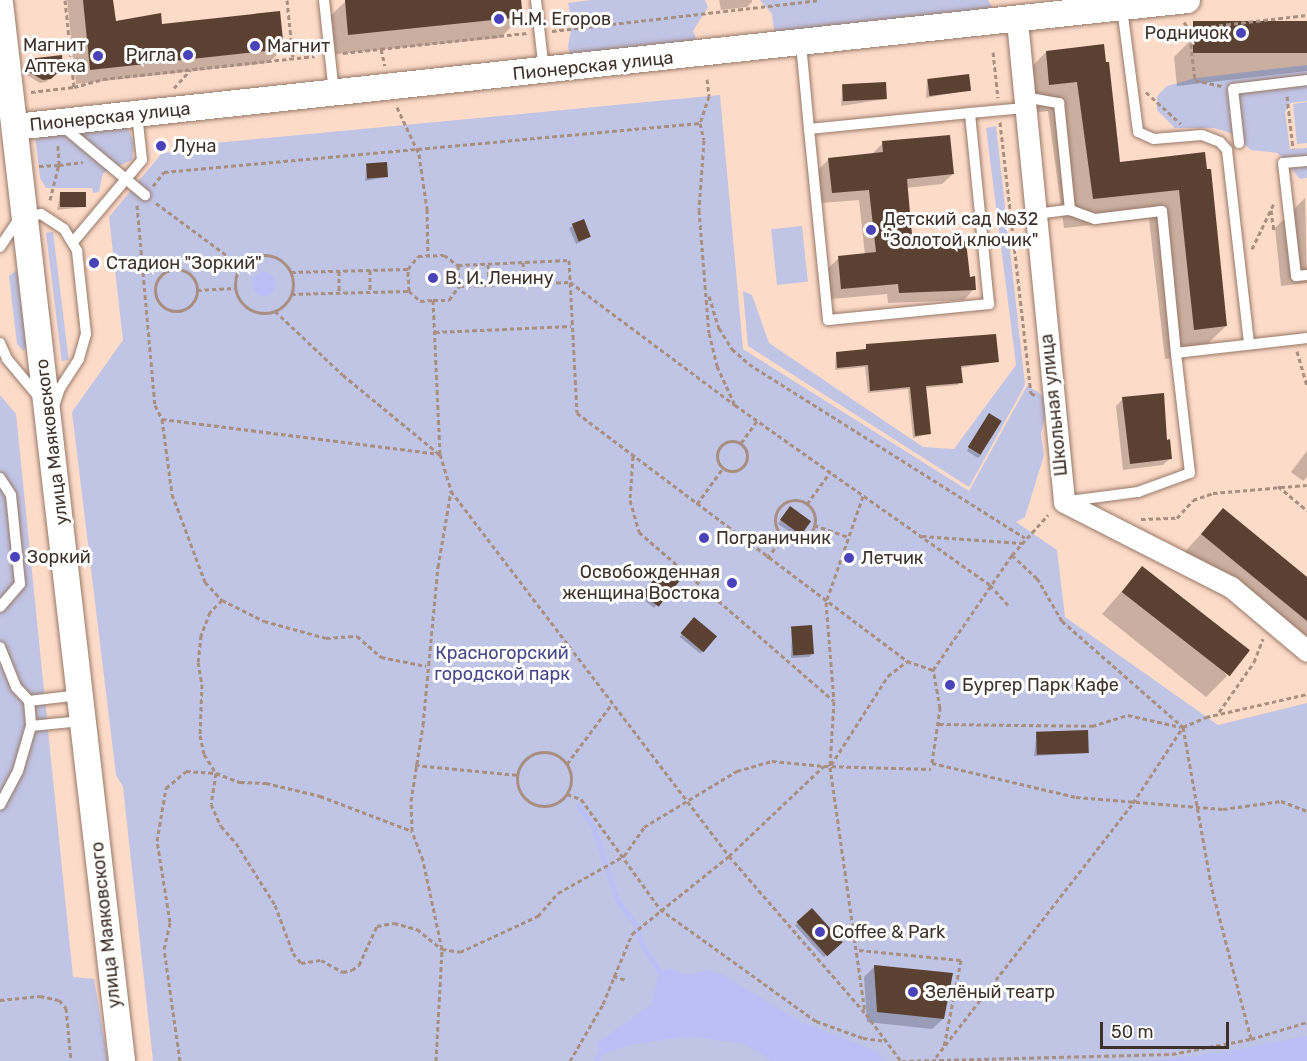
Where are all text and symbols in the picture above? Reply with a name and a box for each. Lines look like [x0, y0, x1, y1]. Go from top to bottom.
place label: Н.М. Егоров [511, 8, 611, 30]
marker: Н.М. Егоров [492, 12, 506, 26]
place label: Родничок [1145, 22, 1229, 44]
marker: Родничок [1234, 26, 1248, 40]
place label: Магнит Аптека [23, 35, 86, 78]
place label: Магнит [267, 35, 330, 57]
marker: Магнит [248, 39, 262, 53]
place label: Ригла [126, 44, 176, 66]
street label: Пионерская улица [512, 47, 674, 85]
marker: Ригла [181, 48, 195, 62]
marker: Магнит Аптека [91, 49, 105, 63]
street label: Пионерская улица [29, 98, 191, 136]
place label: Луна [173, 135, 216, 157]
marker: Луна [154, 139, 168, 153]
place label: Детский сад №32 "Золотой ключик" [883, 209, 1038, 252]
marker: Детский сад №32 "Золотой ключик" [864, 223, 878, 237]
place label: Стадион "Зоркий" [106, 252, 262, 274]
marker: Стадион "Зоркий" [87, 256, 101, 270]
place label: В. И. Ленину [445, 267, 554, 289]
marker: В. И. Ленину [426, 271, 440, 285]
street label: Школьная улица [1036, 333, 1072, 477]
street label: улица Маяковского [31, 358, 73, 526]
place label: Пограничник [716, 527, 831, 549]
marker: Пограничник [697, 531, 711, 545]
place label: Зоркий [27, 546, 91, 568]
place label: Летчик [861, 547, 923, 569]
marker: Зоркий [8, 550, 22, 564]
marker: Летчик [842, 551, 856, 565]
place label: Освобожденная женщина Востока [562, 562, 720, 604]
marker: Освобожденная женщина Востока [725, 576, 739, 590]
park label: Красногорский городской парк [434, 643, 570, 686]
place label: Бургер Парк Кафе [962, 674, 1119, 696]
marker: Бургер Парк Кафе [943, 678, 957, 692]
street label: улица Маяковского [87, 841, 125, 1009]
place label: Coffee & Park [832, 921, 945, 943]
marker: Coffee & Park [813, 925, 827, 939]
place label: Зелёный театр [925, 981, 1055, 1003]
marker: Зелёный театр [906, 985, 920, 999]
scale bar [1103, 1010, 1232, 1048]
text: 50 m [1111, 1021, 1154, 1043]

